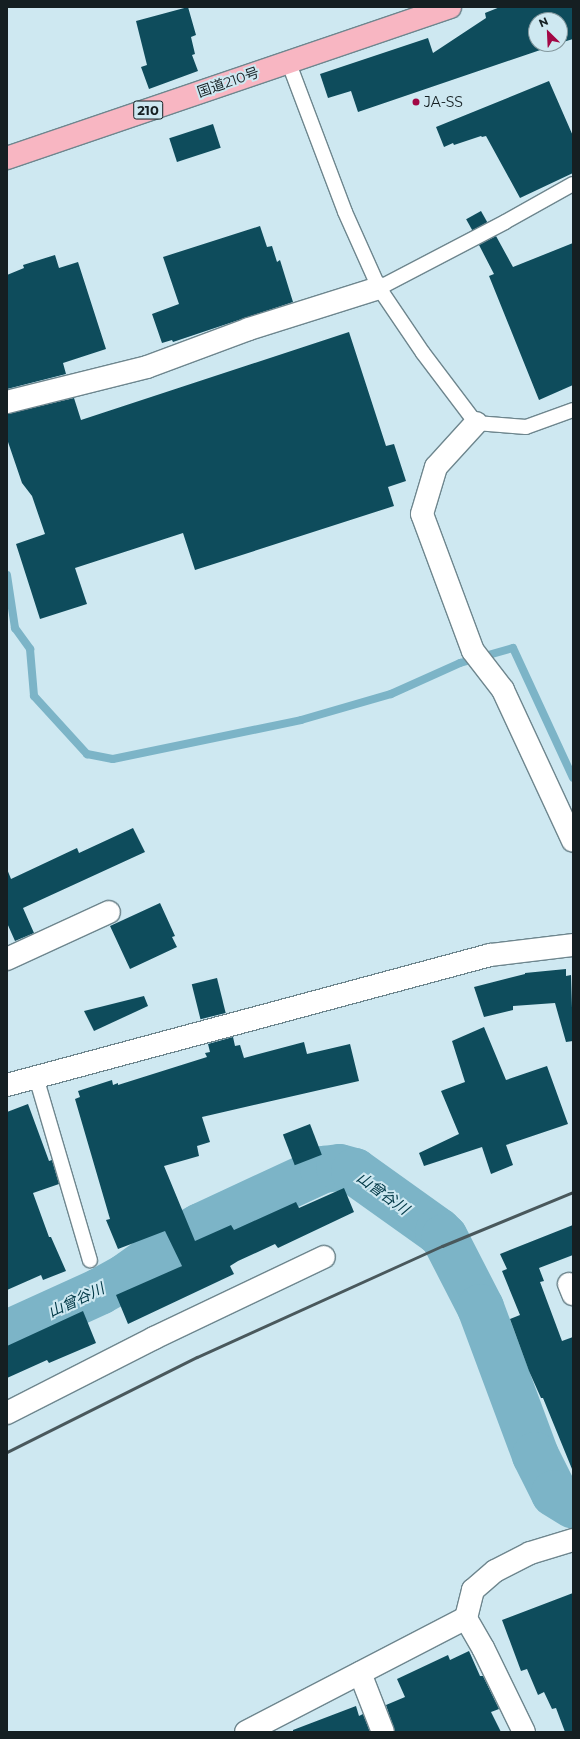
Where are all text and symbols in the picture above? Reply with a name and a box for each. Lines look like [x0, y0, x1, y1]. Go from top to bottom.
north arrow [528, 12, 568, 52]
text: N [537, 14, 550, 30]
street label: 国道210号 [195, 64, 261, 100]
place label: JA-SS [424, 94, 463, 110]
marker: JA-SS [411, 97, 421, 107]
road number: 210 [133, 99, 163, 121]
water label: 山曾谷川 [353, 1168, 413, 1218]
water label: 山曾谷川 [45, 1279, 107, 1321]

